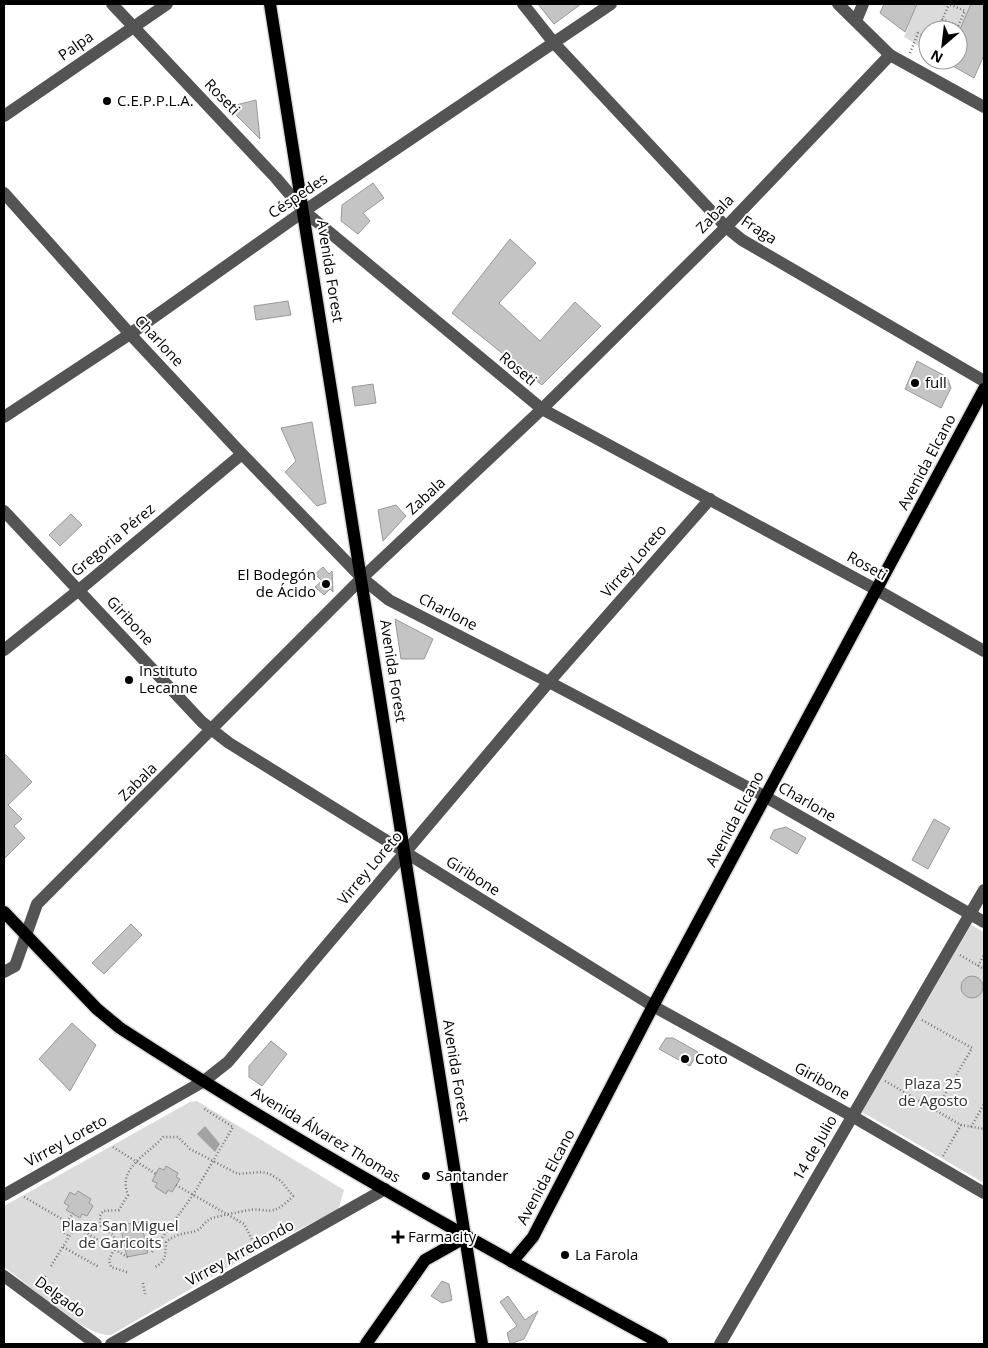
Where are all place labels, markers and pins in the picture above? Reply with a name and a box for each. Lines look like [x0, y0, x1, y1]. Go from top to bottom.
place label: C.E.P.P.L.A. [117, 90, 194, 110]
marker: C.E.P.P.L.A. [101, 95, 113, 107]
place label: full [925, 372, 947, 392]
marker: full [909, 377, 921, 389]
place label: El Bodegón de Ácido [237, 564, 316, 601]
marker: El Bodegón de Ácido [320, 578, 332, 590]
place label: Instituto Lecanne [139, 660, 198, 697]
marker: Instituto Lecanne [123, 674, 135, 686]
place label: Coto [695, 1048, 728, 1068]
marker: Coto [679, 1053, 691, 1065]
place label: Santander [436, 1165, 508, 1185]
marker: Santander [420, 1170, 432, 1182]
place label: Farmacity [408, 1226, 477, 1246]
marker: Farmacity [392, 1231, 404, 1243]
place label: La Farola [575, 1244, 638, 1264]
marker: La Farola [559, 1249, 571, 1261]

